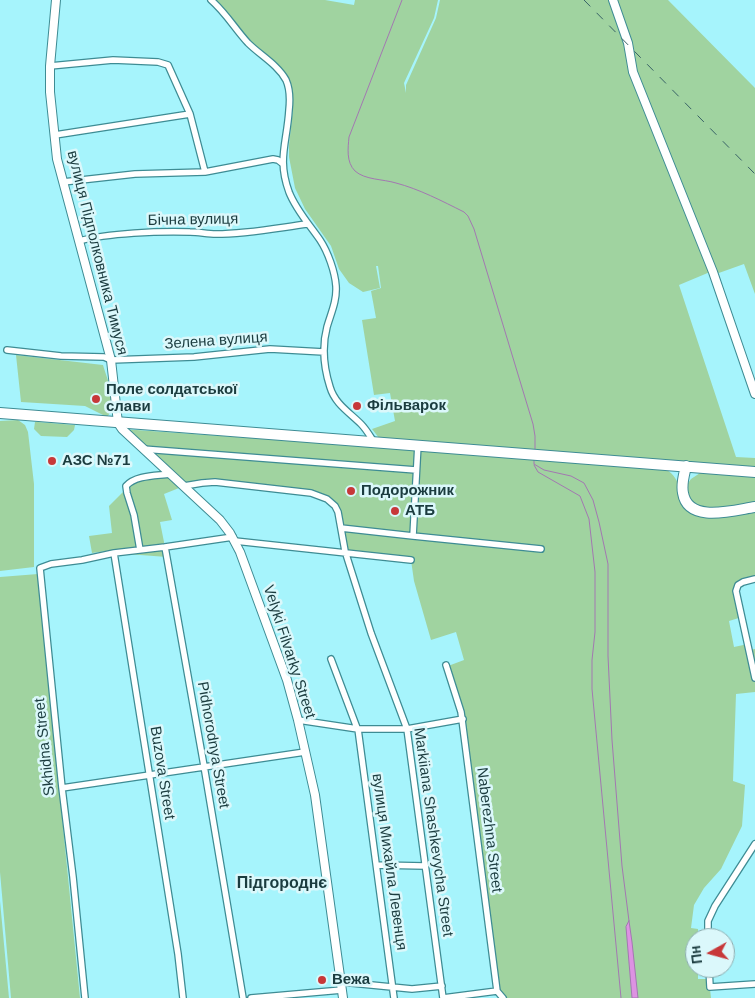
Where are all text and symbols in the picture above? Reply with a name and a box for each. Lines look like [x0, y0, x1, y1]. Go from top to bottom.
street label: вулиця Підполковника Тимуся [63, 149, 131, 357]
street label: Бічна вулиця [148, 210, 238, 230]
street label: Зелена вулиця [164, 328, 268, 354]
place label: Поле солдатської слави [106, 381, 237, 416]
marker: Поле солдатської слави [90, 393, 102, 405]
place label: Фільварок [367, 397, 446, 415]
marker: Фільварок [351, 400, 363, 412]
place label: АЗС №71 [62, 452, 130, 470]
marker: АЗС №71 [46, 455, 58, 467]
place label: Подорожник [361, 482, 454, 500]
marker: Подорожник [345, 485, 357, 497]
place label: АТБ [405, 502, 435, 520]
marker: АТБ [389, 505, 401, 517]
street label: Velyki Filvarky Street [259, 583, 319, 721]
street label: Pidhorodnya Street [193, 680, 233, 810]
street label: Skhidna Street [31, 697, 59, 797]
street label: Buzova Street [146, 725, 178, 821]
street label: Markiiana Shashkevycha Street [409, 726, 457, 938]
street label: Naberezhna Street [472, 766, 506, 894]
street label: вулиця Михайла Левенця [368, 772, 410, 952]
district label: Підгороднє [237, 874, 327, 894]
north arrow [685, 928, 735, 978]
text: Пн [687, 945, 705, 965]
place label: Вежа [332, 971, 370, 989]
marker: Вежа [316, 974, 328, 986]

